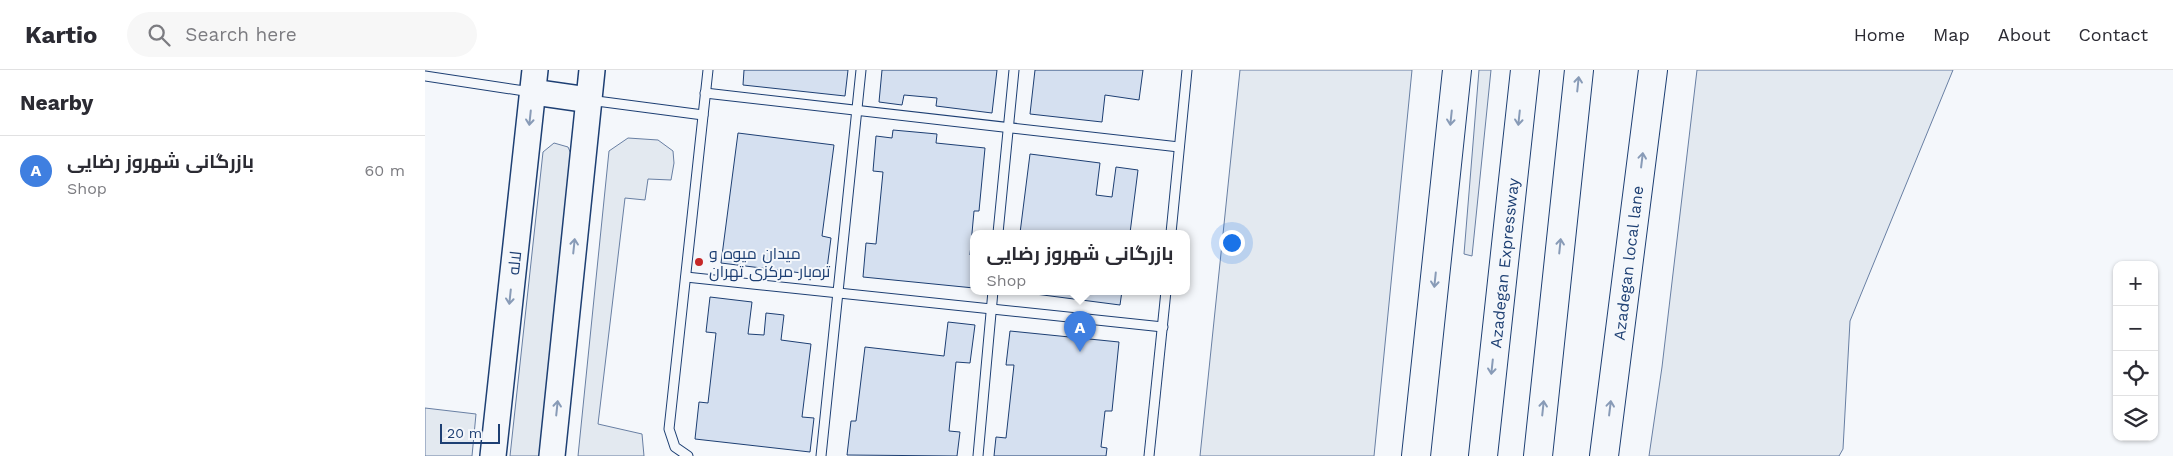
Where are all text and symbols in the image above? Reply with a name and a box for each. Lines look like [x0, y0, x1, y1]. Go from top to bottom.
search box [127, 12, 477, 57]
text: Kartio [25, 21, 97, 49]
icon: search [145, 21, 173, 49]
text: Search here [185, 23, 297, 46]
text: Home [1854, 24, 1905, 45]
text: Map [1933, 24, 1970, 45]
text: About [1998, 24, 2050, 45]
text: Contact [2078, 24, 2148, 45]
one-way arrow [1573, 77, 1583, 93]
text: Nearby [20, 90, 93, 115]
one-way arrow [525, 110, 535, 126]
one-way arrow [1447, 110, 1456, 126]
one-way arrow [1514, 110, 1524, 126]
text: بازرگانی شهروز رضایی [67, 150, 254, 173]
one-way arrow [1637, 152, 1647, 168]
text: A [31, 161, 41, 180]
text: 60 m [365, 161, 405, 180]
street label: Azadegan Expressway [1486, 176, 1523, 349]
text: Shop [67, 179, 107, 198]
street label: Azadegan local lane [1610, 185, 1647, 342]
popup [970, 230, 1190, 295]
your location [1219, 230, 1245, 256]
one-way arrow [569, 238, 579, 254]
one-way arrow [1555, 238, 1565, 254]
text: بازرگانی شهروز رضایی [986, 242, 1174, 265]
place label: میدان میوه و تره‌بار مرکزی تهران [709, 244, 831, 282]
street label: لاله [504, 250, 525, 276]
marker: میدان میوه و تره‌بار مرکزی تهران [693, 256, 705, 268]
map controls [2113, 261, 2158, 441]
button: + [2113, 261, 2158, 306]
text: Shop [986, 271, 1026, 290]
one-way arrow [1430, 272, 1439, 288]
one-way arrow [506, 289, 515, 305]
button: − [2113, 306, 2158, 351]
pin: A [1064, 311, 1096, 352]
button: locate [2113, 351, 2158, 396]
one-way arrow [1487, 359, 1497, 375]
button: layers [2113, 396, 2158, 441]
one-way arrow [552, 400, 562, 416]
one-way arrow [1538, 400, 1548, 416]
one-way arrow [1605, 400, 1615, 416]
scale bar [440, 421, 500, 444]
text: 20 m [447, 425, 482, 441]

